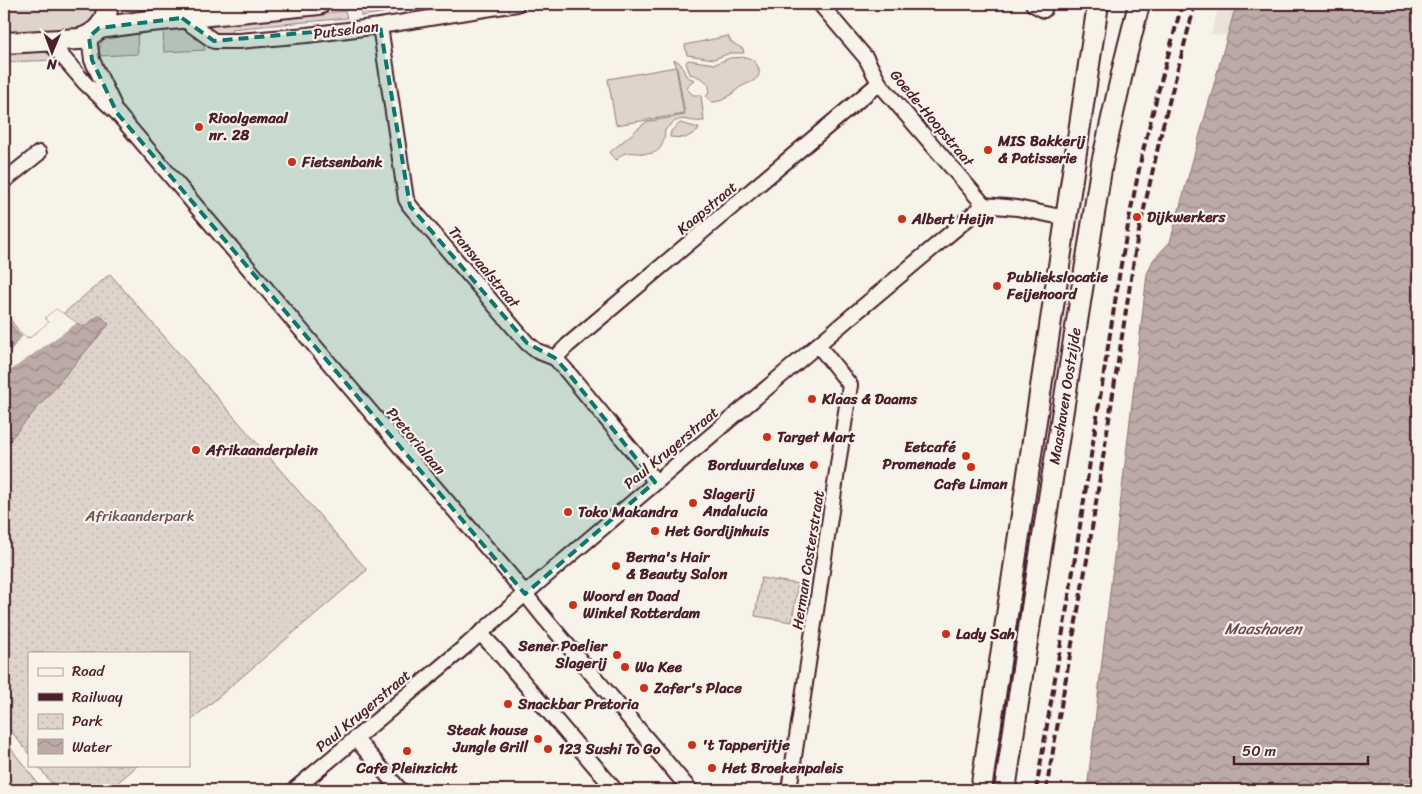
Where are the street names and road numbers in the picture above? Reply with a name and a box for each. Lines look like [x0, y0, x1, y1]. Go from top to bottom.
street label: Putselaan [312, 13, 380, 47]
street label: Goede-Hoopstraat [883, 63, 981, 173]
street label: Kaapstraat [671, 174, 744, 241]
street label: Transvaalstraat [442, 220, 527, 315]
street label: Maashaven Oostzijde [1041, 325, 1089, 466]
street label: Paul Krugerstraat [617, 400, 725, 496]
street label: Pretorialaan [380, 401, 452, 481]
street label: Herman Costerstraat [784, 488, 832, 632]
street label: Paul Krugerstraat [309, 663, 417, 759]

